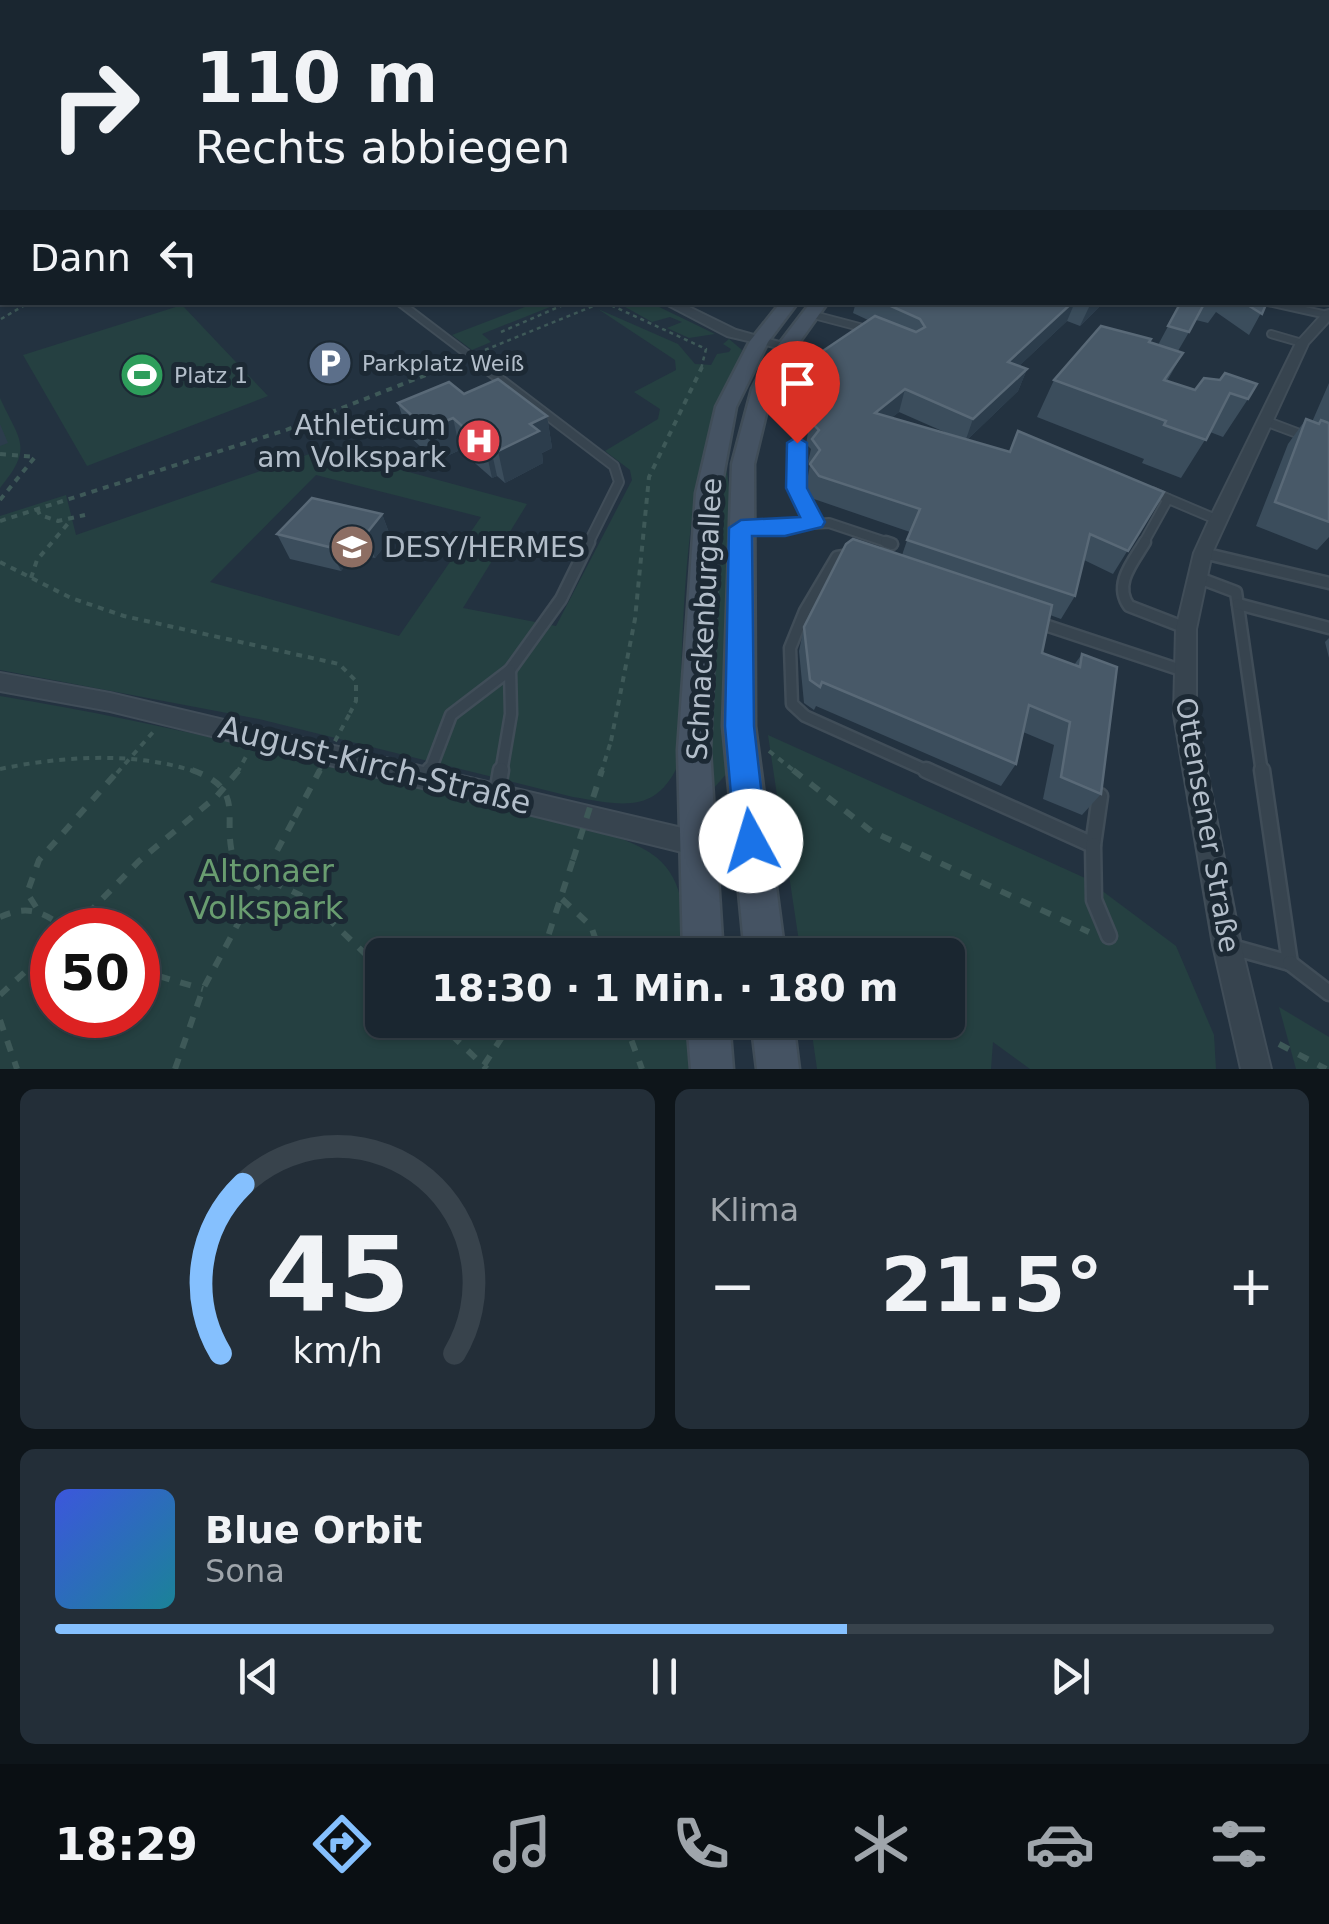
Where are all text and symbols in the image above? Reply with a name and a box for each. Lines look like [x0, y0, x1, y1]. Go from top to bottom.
text: 110 m [195, 37, 438, 119]
icon: right [30, 40, 160, 170]
text: Rechts abbiegen [195, 121, 570, 174]
icon: left [151, 230, 206, 285]
text: Dann [30, 236, 131, 280]
parking icon: Parkplatz Weiß [307, 340, 353, 386]
pin [755, 341, 840, 444]
place label: Parkplatz Weiß [362, 351, 524, 376]
sports icon: Platz 1 [119, 352, 165, 398]
icon: arrive [770, 356, 825, 411]
place label: Platz 1 [174, 363, 248, 388]
place label: Athleticum am Volkspark [257, 409, 447, 474]
hospital icon: Athleticum am Volkspark [456, 418, 502, 464]
street label: Schnackenburgallee [681, 477, 728, 761]
school or university icon: DESY/HERMES [329, 524, 375, 570]
place label: DESY/HERMES [384, 531, 585, 564]
street label: Ottensener Straße [1169, 695, 1246, 955]
street label: August-Kirch-Straße [215, 708, 535, 822]
position arrow [699, 789, 803, 893]
park label: Altonaer Volkspark [189, 852, 344, 927]
speed limit sign: 50 [30, 908, 160, 1038]
text: 18:30 · 1 Min. · 180 m [432, 966, 898, 1010]
text: Klima [710, 1191, 799, 1229]
text: 45 [265, 1214, 410, 1336]
text: 21.5° [880, 1241, 1103, 1329]
text: − [710, 1254, 756, 1318]
text: + [1228, 1254, 1274, 1318]
text: km/h [292, 1330, 382, 1371]
text: Blue Orbit [205, 1508, 422, 1552]
text: Sona [205, 1552, 285, 1590]
icon: previous [231, 1649, 286, 1704]
icon: pause [637, 1649, 692, 1704]
icon: next [1043, 1649, 1098, 1704]
icon: directions [307, 1809, 377, 1879]
icon: music [487, 1809, 557, 1879]
icon: phone [666, 1809, 736, 1879]
icon: climate [846, 1809, 916, 1879]
icon: car [1025, 1809, 1095, 1879]
icon: filters [1204, 1809, 1274, 1879]
text: 18:29 [55, 1818, 198, 1871]

